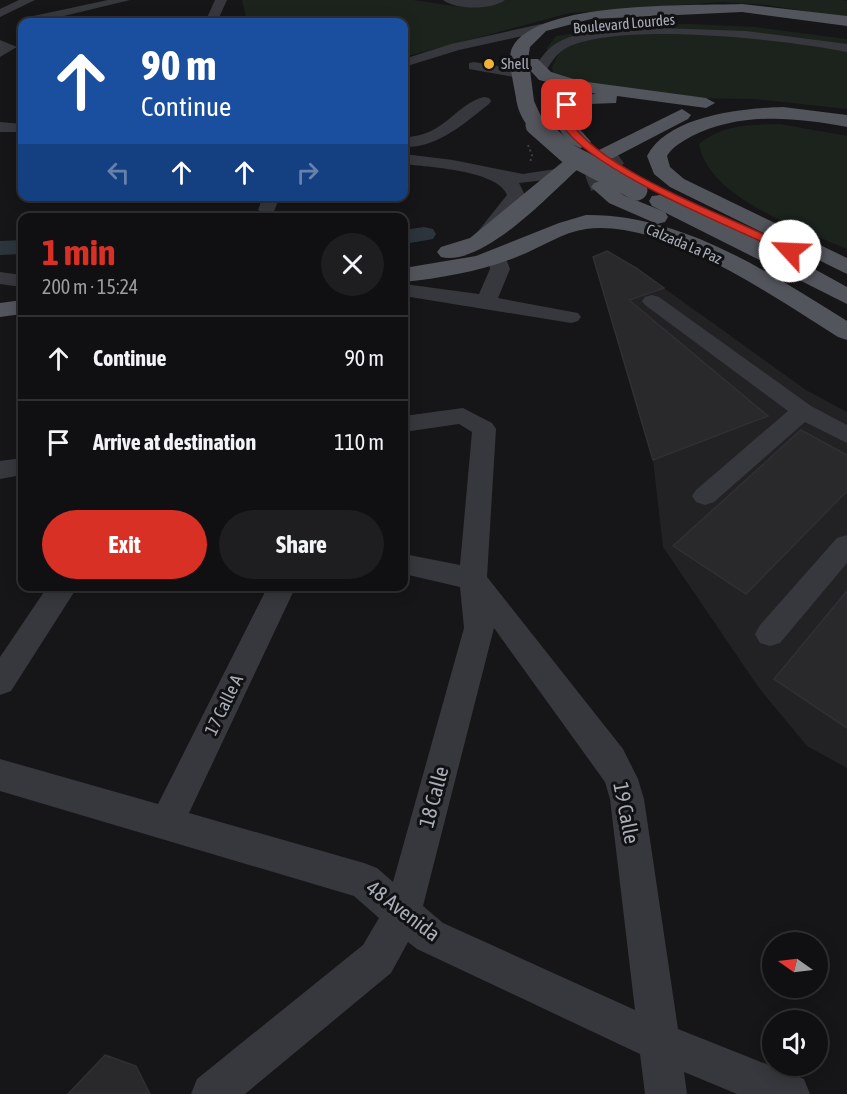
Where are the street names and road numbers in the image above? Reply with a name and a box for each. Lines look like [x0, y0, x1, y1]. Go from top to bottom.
street label: Boulevard Lourdes [572, 11, 676, 36]
street label: Calzada La Paz [644, 220, 725, 267]
street label: 17 Calle A [200, 671, 247, 738]
street label: 18 Calle [413, 764, 453, 830]
street label: 19 Calle [609, 780, 645, 846]
street label: 48 Avenida [362, 875, 445, 946]

